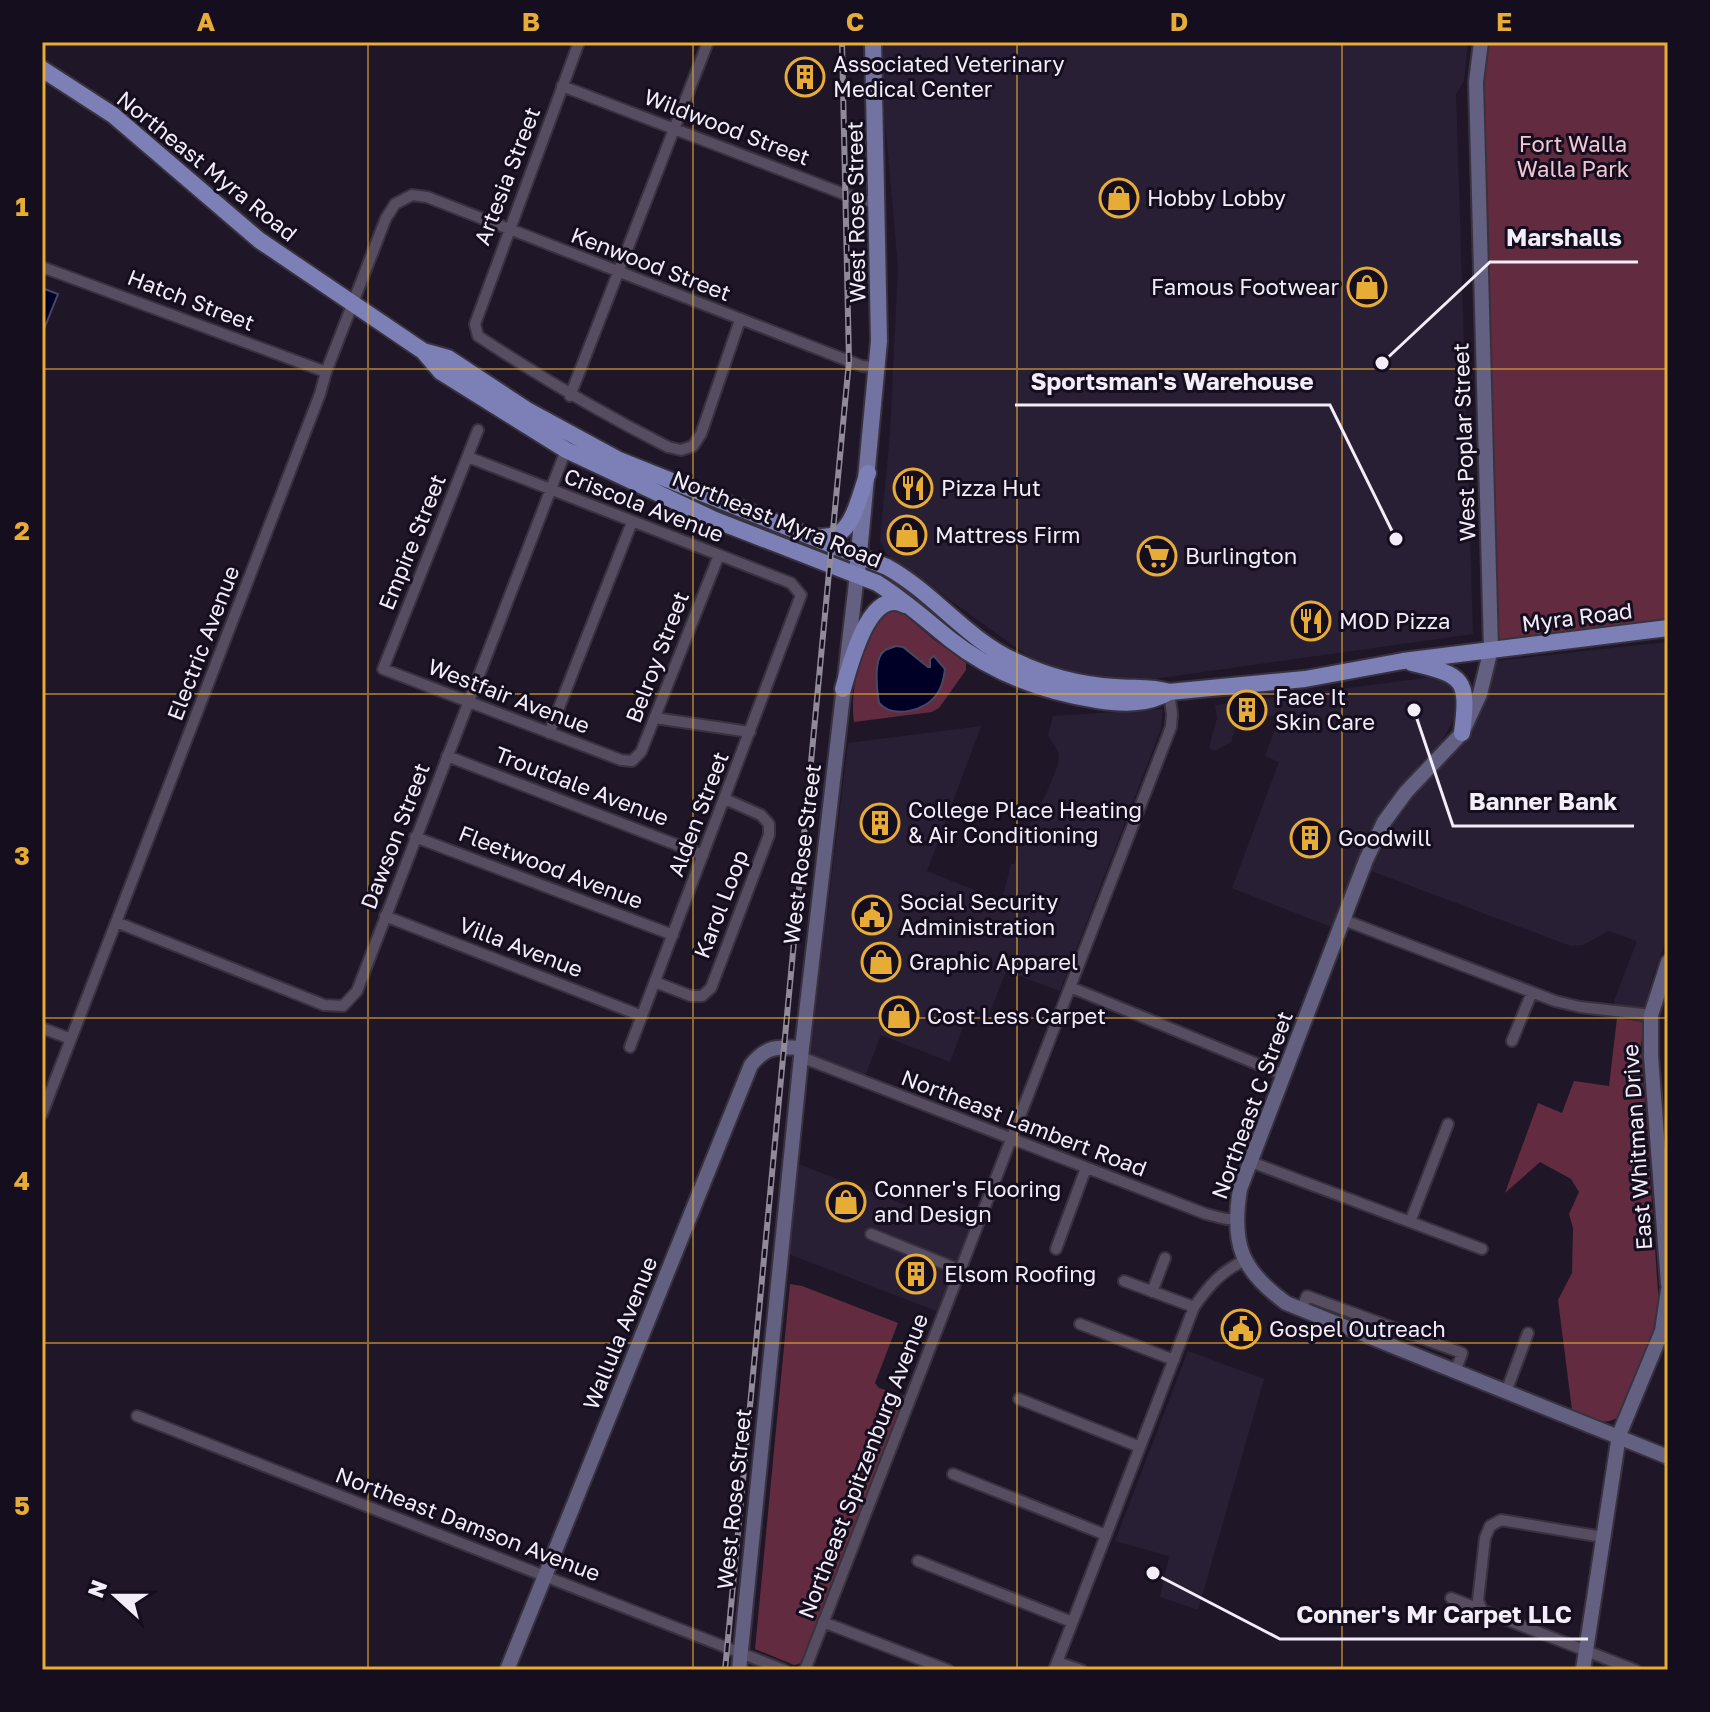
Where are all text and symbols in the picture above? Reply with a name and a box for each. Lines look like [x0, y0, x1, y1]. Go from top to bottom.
text: A [197, 6, 216, 37]
text: B [522, 6, 540, 37]
text: C [846, 6, 864, 37]
text: D [1170, 6, 1188, 37]
text: E [1496, 6, 1512, 37]
place label: Associated Veterinary Medical Center [833, 50, 1065, 102]
building icon: Associated Veterinary Medical Center [784, 56, 826, 98]
street label: Wildwood Street [640, 82, 814, 171]
street label: Northeast Myra Road [112, 85, 303, 247]
street label: Artesia Street [468, 103, 545, 249]
street label: West Rose Street [840, 121, 871, 303]
park label: Fort Walla Walla Park [1517, 130, 1629, 182]
shop icon: Hobby Lobby [1098, 177, 1140, 219]
place label: Hobby Lobby [1147, 184, 1286, 211]
text: 1 [15, 191, 29, 222]
callout: Marshalls [1490, 214, 1638, 262]
street label: Kenwood Street [567, 221, 735, 306]
text: Marshalls [1506, 222, 1622, 251]
street label: Hatch Street [124, 263, 259, 336]
shop icon: Famous Footwear [1346, 266, 1388, 308]
place label: Famous Footwear [1151, 273, 1339, 300]
street label: West Poplar Street [1447, 342, 1480, 542]
callout: Sportsman's Warehouse [1015, 357, 1330, 405]
text: Sportsman's Warehouse [1030, 366, 1314, 395]
street label: Criscola Avenue [560, 462, 728, 547]
street label: Northeast Myra Road [668, 464, 886, 573]
restaurant icon: Pizza Hut [892, 467, 934, 509]
street label: Empire Street [372, 470, 451, 614]
place label: Pizza Hut [941, 474, 1041, 501]
shop icon: Mattress Firm [886, 514, 928, 556]
text: 2 [14, 515, 30, 546]
place label: Mattress Firm [935, 521, 1081, 548]
supermarket icon: Burlington [1136, 535, 1178, 577]
place label: Burlington [1185, 542, 1297, 569]
street label: Electric Avenue [161, 562, 244, 724]
street label: Belroy Street [619, 587, 694, 726]
street label: Myra Road [1520, 596, 1634, 637]
restaurant icon: MOD Pizza [1290, 600, 1332, 642]
place label: MOD Pizza [1339, 607, 1451, 634]
street label: Westfair Avenue [424, 652, 594, 739]
place label: Face It Skin Care [1275, 683, 1375, 735]
building icon: Face It Skin Care [1226, 689, 1268, 731]
street label: Troutdale Avenue [491, 740, 673, 831]
street label: Alden Street [661, 748, 734, 880]
street label: Dawson Street [354, 759, 435, 913]
street label: West Rose Street [777, 762, 826, 946]
callout: Banner Bank [1453, 778, 1634, 826]
text: Banner Bank [1469, 786, 1617, 815]
place label: College Place Heating & Air Conditioning [908, 796, 1142, 848]
building icon: College Place Heating & Air Conditioning [859, 802, 901, 844]
building icon: Goodwill [1289, 817, 1331, 859]
street label: Fleetwood Avenue [455, 819, 647, 914]
place label: Goodwill [1338, 824, 1431, 851]
text: 3 [14, 840, 30, 871]
street label: Karol Loop [688, 846, 754, 962]
place label: Social Security Administration [900, 888, 1058, 940]
public building icon: Social Security Administration [851, 894, 893, 936]
street label: Villa Avenue [456, 911, 587, 982]
shop icon: Graphic Apparel [860, 941, 902, 983]
place label: Graphic Apparel [909, 948, 1078, 975]
shop icon: Cost Less Carpet [878, 995, 920, 1037]
place label: Cost Less Carpet [927, 1002, 1106, 1029]
street label: Northeast C Street [1205, 1007, 1298, 1202]
street label: East Whitman Drive [1616, 1043, 1657, 1251]
street label: Northeast Lambert Road [898, 1063, 1151, 1182]
text: 4 [14, 1165, 30, 1196]
place label: Conner's Flooring and Design [874, 1175, 1061, 1227]
shop icon: Conner's Flooring and Design [825, 1181, 867, 1223]
street label: Wallula Avenue [577, 1252, 663, 1413]
building icon: Elsom Roofing [895, 1253, 937, 1295]
place label: Elsom Roofing [944, 1260, 1096, 1287]
public building icon: Gospel Outreach [1220, 1308, 1262, 1350]
street label: Northeast Spitzenburg Avenue [792, 1309, 933, 1622]
place label: Gospel Outreach [1269, 1315, 1446, 1342]
street label: West Rose Street [711, 1407, 756, 1591]
street label: Northeast Damson Avenue [332, 1461, 604, 1587]
text: 5 [14, 1490, 30, 1521]
north arrow [76, 1556, 156, 1636]
text: N [81, 1576, 112, 1601]
callout: Conner's Mr Carpet LLC [1280, 1591, 1588, 1639]
text: Conner's Mr Carpet LLC [1296, 1599, 1572, 1628]

